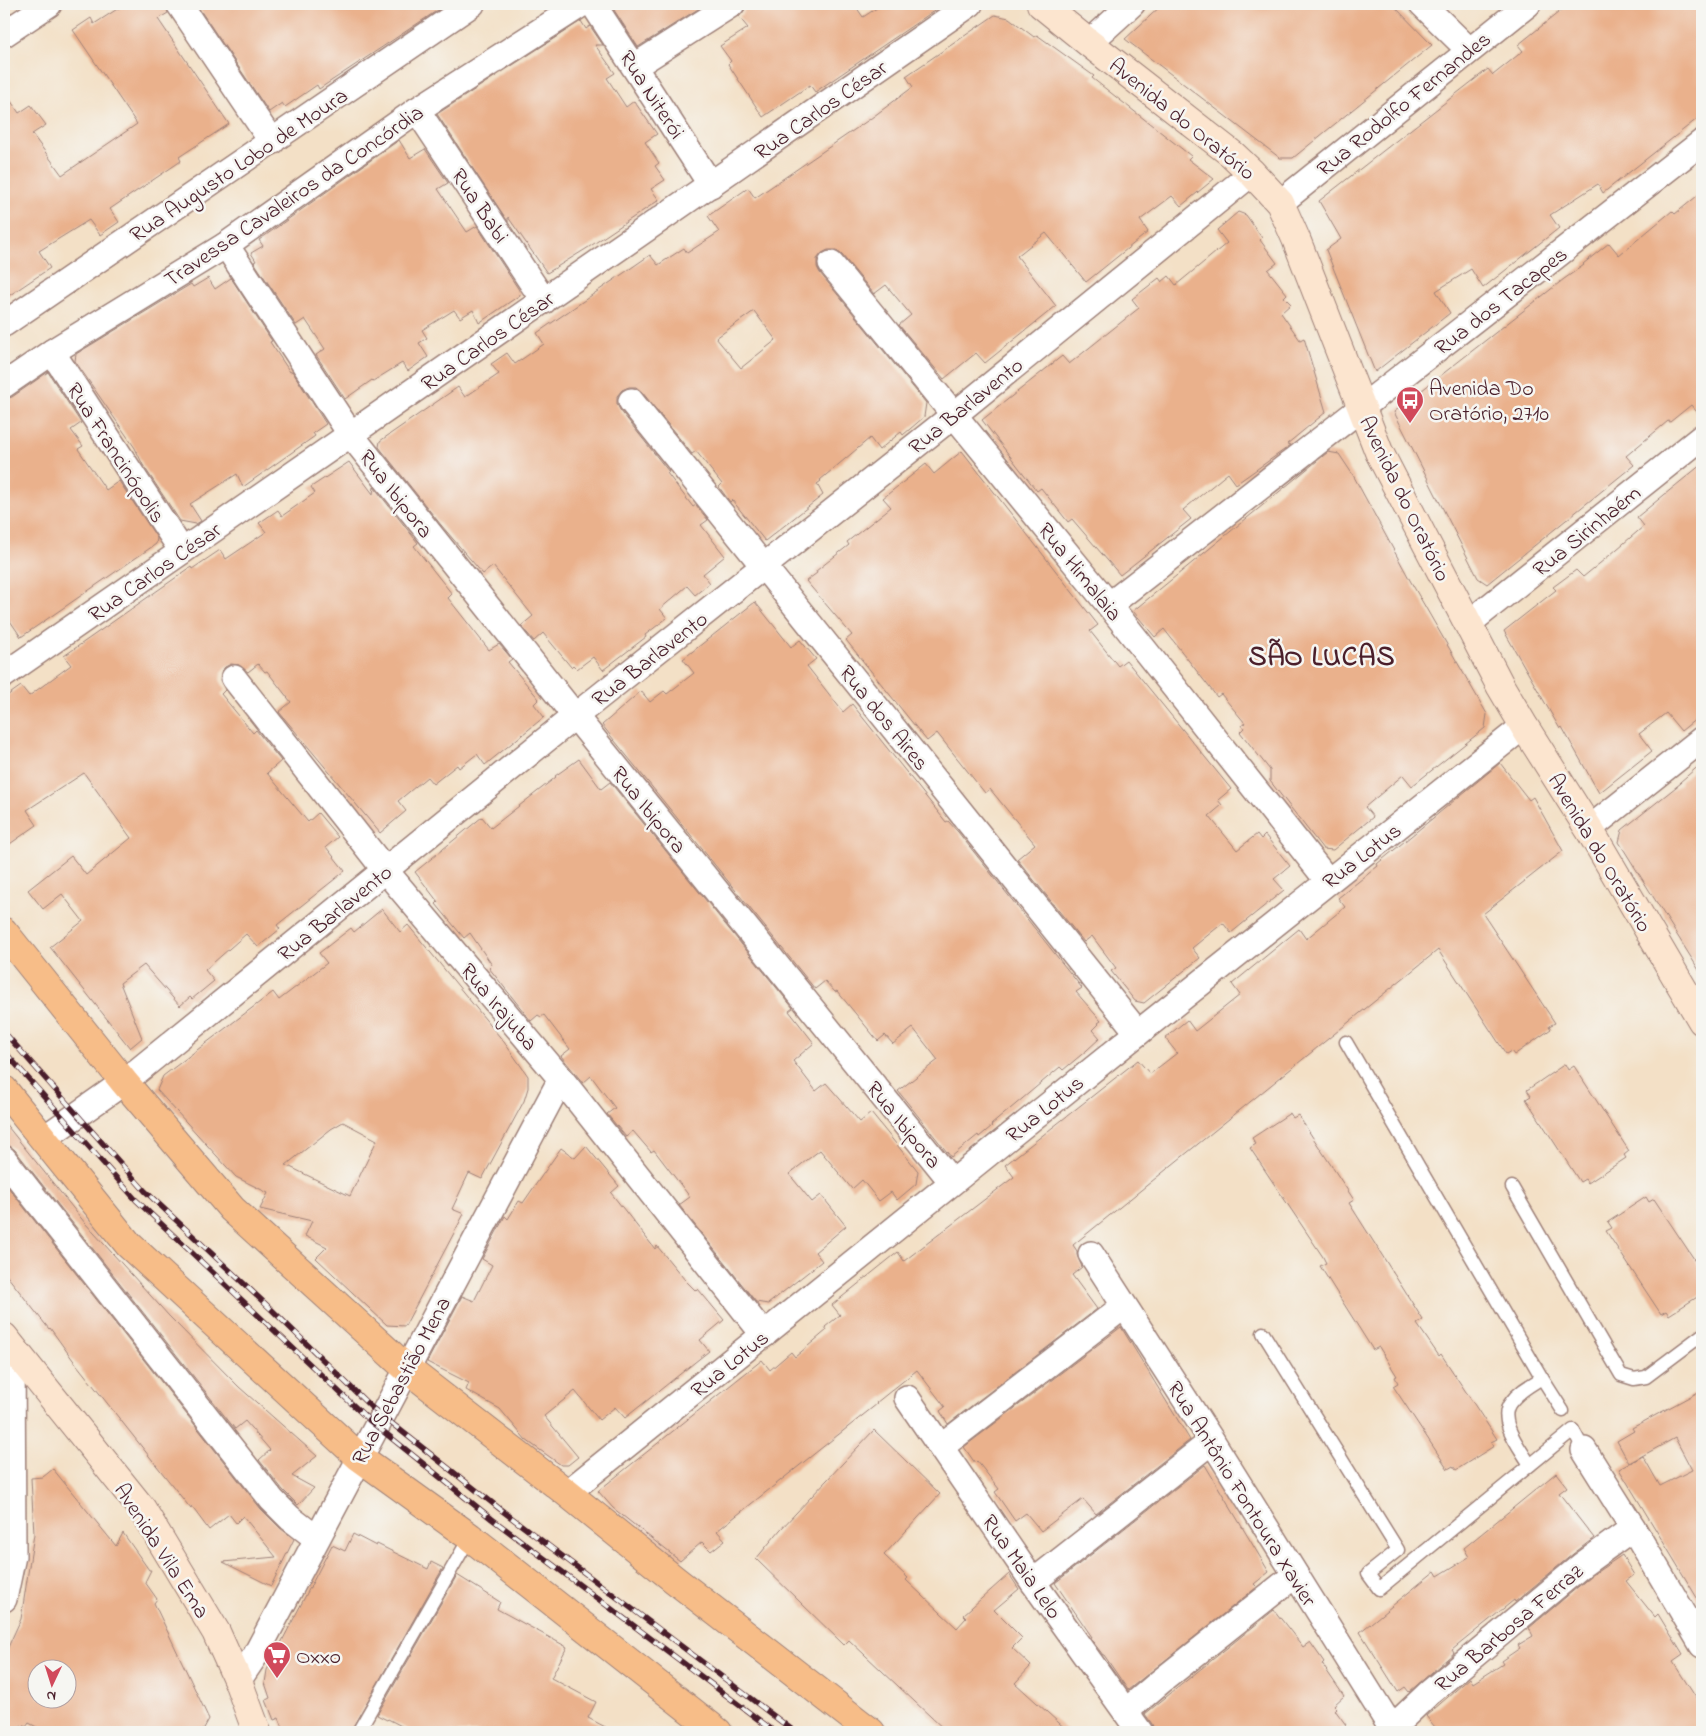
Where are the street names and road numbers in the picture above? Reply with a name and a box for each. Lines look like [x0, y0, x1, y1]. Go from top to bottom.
street label: Rua Rodolfo Fernandes [1311, 25, 1499, 186]
street label: Rua Niterói [610, 45, 691, 146]
street label: Avenida do Oratório [1101, 51, 1261, 190]
street label: Rua Carlos César [748, 53, 895, 169]
street label: Rua Augusto Lobo de Moura [124, 81, 356, 253]
street label: Travessa Cavaleiros da Concórdia [158, 98, 431, 297]
street label: Rua Babi [442, 163, 515, 251]
street label: Rua dos Tacapes [1428, 240, 1575, 365]
street label: Rua Carlos César [415, 284, 562, 400]
street label: Rua Barlavento [902, 351, 1031, 464]
street label: Rua Francinópolis [57, 377, 172, 530]
street label: Avenida do Oratório [1349, 411, 1457, 588]
street label: Rua Ibipora [350, 444, 440, 546]
street label: Rua Sirinhaém [1527, 479, 1649, 586]
street label: Rua Carlos César [82, 515, 229, 631]
street label: Rua Himalaia [1029, 517, 1129, 629]
street label: Rua Barlavento [586, 605, 716, 716]
street label: Rua dos Aires [830, 659, 935, 779]
street label: Rua Ibipora [602, 760, 693, 862]
street label: Avenida do Oratório [1538, 768, 1659, 939]
street label: Rua Lotus [1316, 816, 1409, 899]
street label: Rua Barlavento [271, 858, 400, 971]
street label: Rua Irajuba [451, 957, 544, 1059]
street label: Rua Lotus [1000, 1069, 1092, 1152]
street label: Rua Ibipora [857, 1075, 948, 1177]
street label: Rua Sebastião Mena [345, 1292, 460, 1471]
street label: Rua Lotus [685, 1324, 777, 1407]
street label: Rua Antônio Fontoura Xavier [1158, 1376, 1323, 1614]
street label: Avenida Vila Ema [105, 1478, 216, 1626]
street label: Rua Maia Lelo [973, 1509, 1069, 1627]
street label: Rua Barbosa Ferraz [1428, 1557, 1592, 1701]

